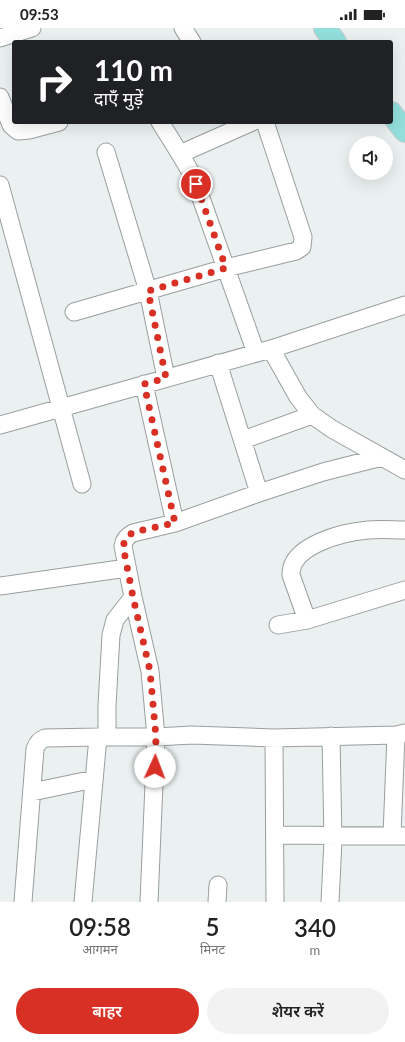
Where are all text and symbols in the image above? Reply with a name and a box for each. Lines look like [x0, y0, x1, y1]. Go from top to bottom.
text: 09:53 [20, 5, 59, 23]
text: 110 m [94, 53, 173, 87]
icon: right [28, 56, 80, 108]
text: दाएँ मुड़ें [94, 87, 143, 109]
map controls [349, 136, 393, 180]
button: sound [349, 136, 393, 180]
pin [179, 167, 213, 201]
icon: arrive [185, 173, 207, 195]
position arrow [134, 746, 176, 788]
text: 09:58 [69, 912, 131, 941]
text: 5 [206, 912, 219, 941]
text: 340 [294, 913, 336, 942]
text: आगमन [82, 941, 118, 957]
text: मिनट [200, 941, 225, 957]
text: m [310, 942, 320, 958]
button: बाहर [16, 988, 199, 1034]
button: शेयर करें [207, 988, 389, 1034]

